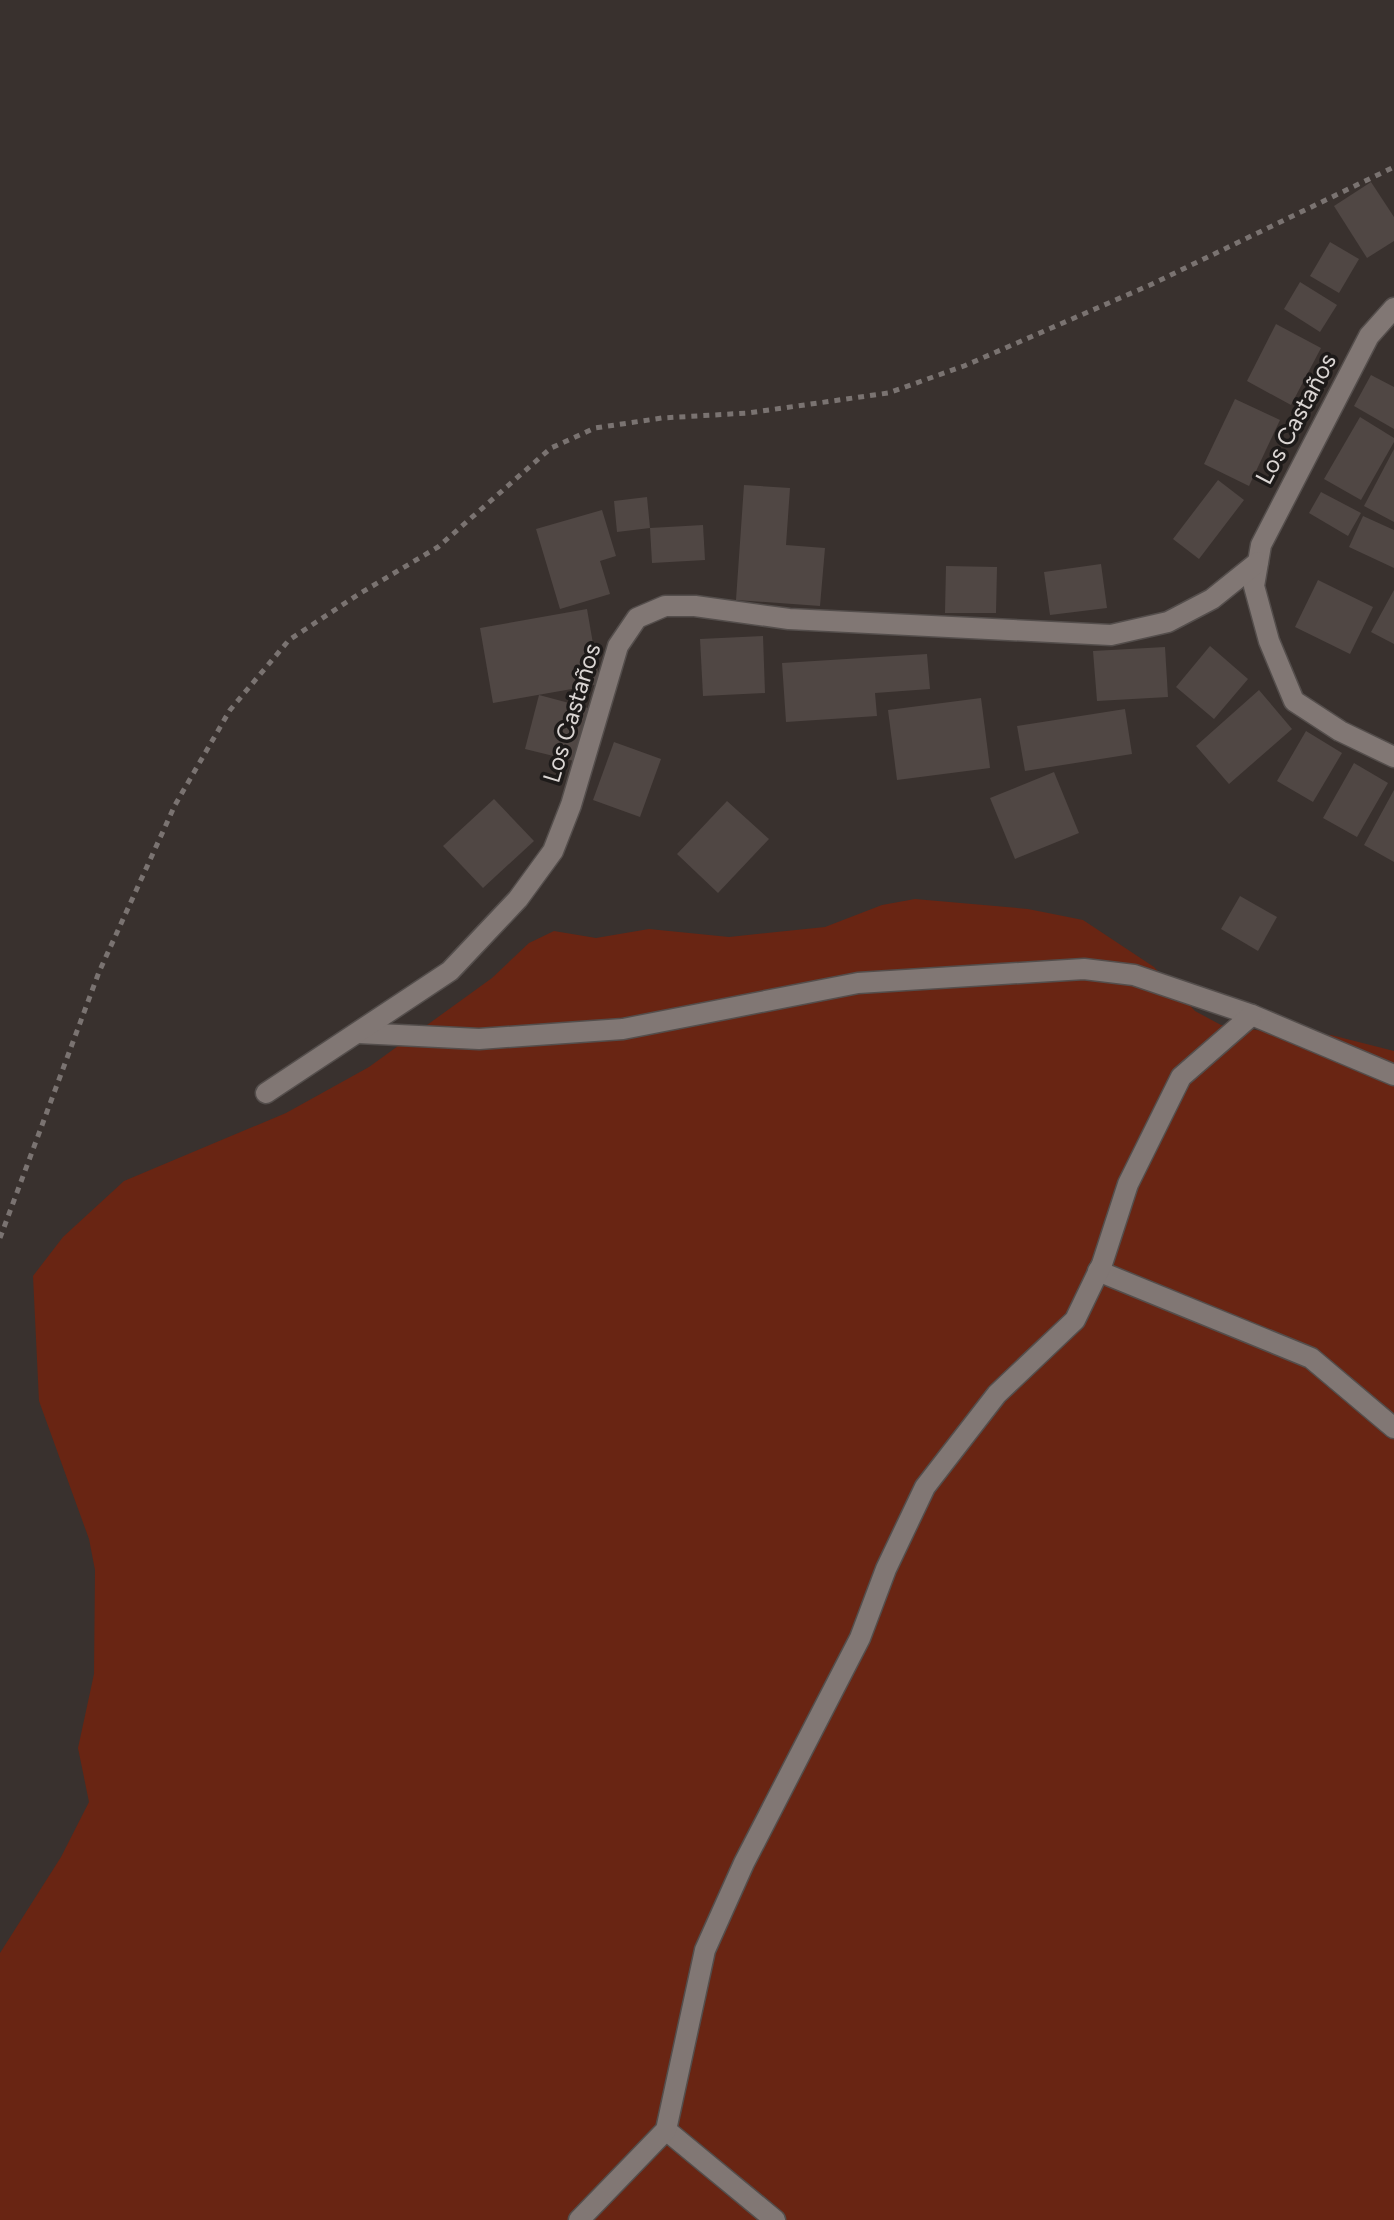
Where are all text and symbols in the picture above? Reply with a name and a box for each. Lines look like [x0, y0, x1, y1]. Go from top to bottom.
street label: Los Castaños [1249, 348, 1342, 489]
street label: Los Castaños [537, 640, 606, 786]

